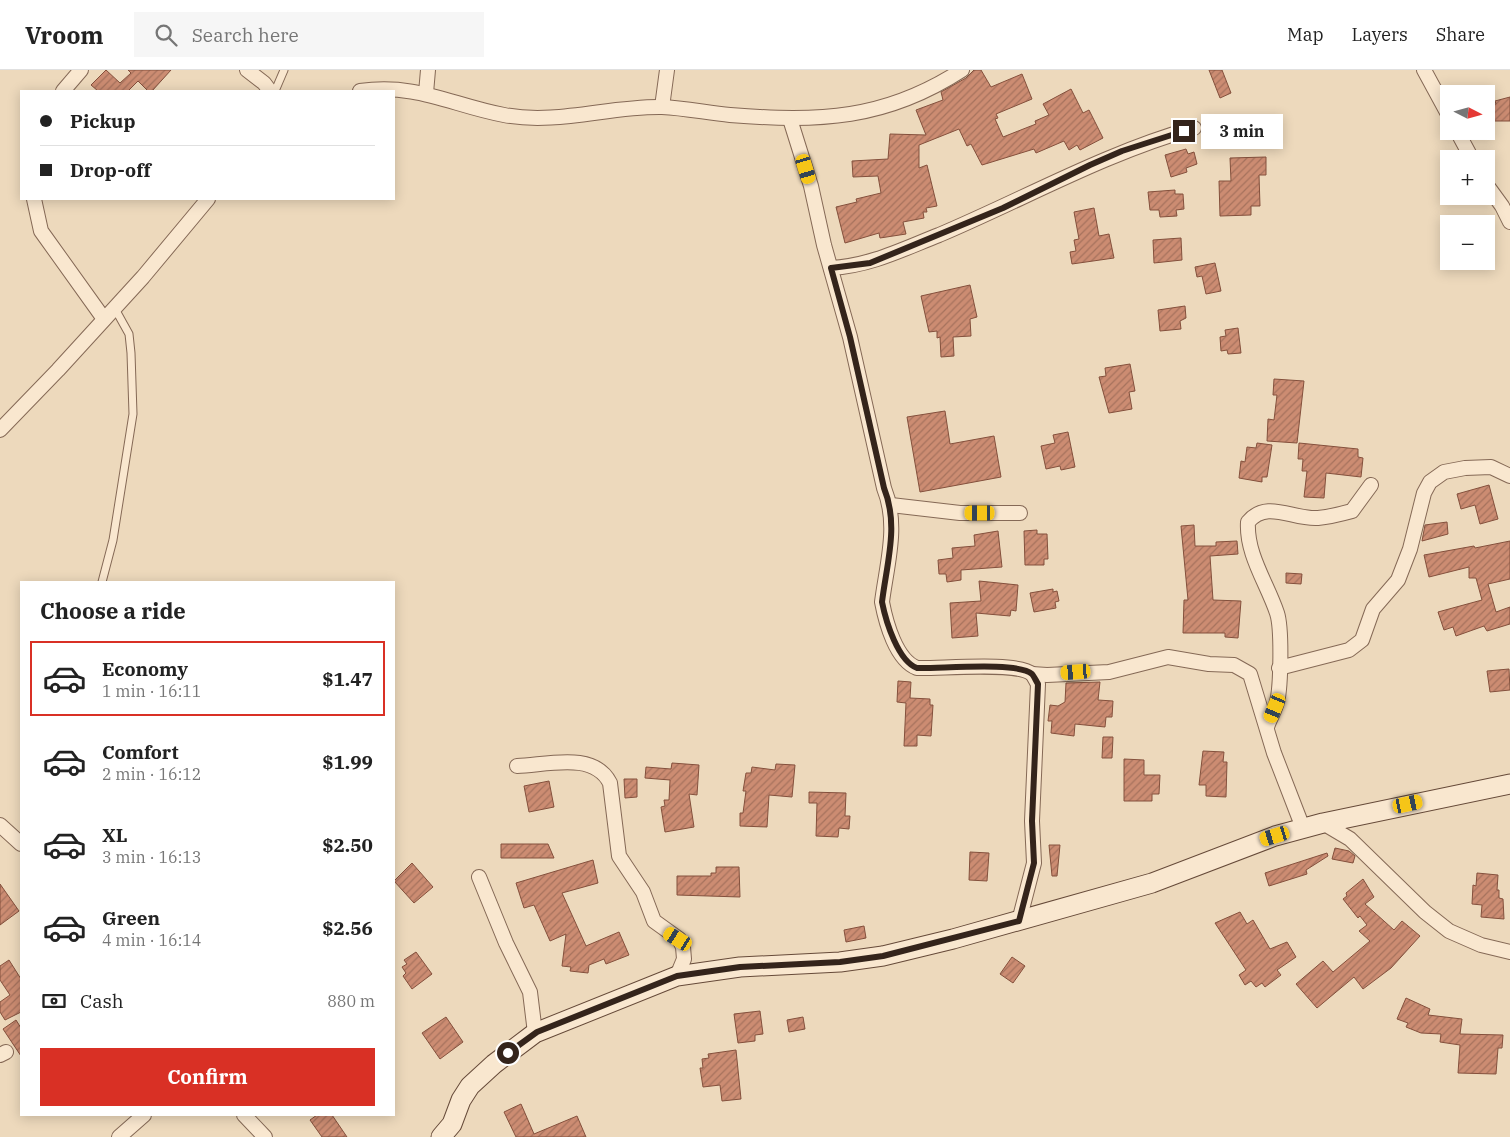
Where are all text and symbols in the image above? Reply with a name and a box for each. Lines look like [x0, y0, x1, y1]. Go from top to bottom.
search box [134, 12, 484, 57]
text: Vroom [25, 19, 104, 51]
icon: search [152, 21, 180, 49]
text: Search here [192, 23, 299, 47]
text: Map [1287, 23, 1324, 46]
text: Layers [1352, 23, 1408, 46]
text: Share [1436, 23, 1485, 46]
north arrow [1440, 85, 1495, 140]
map controls [1440, 85, 1495, 270]
text: Pickup [70, 109, 135, 133]
callout: 3 min [1202, 114, 1284, 148]
route end [1173, 120, 1195, 142]
text: 3 min [1220, 121, 1264, 141]
button: + [1440, 150, 1495, 205]
car [794, 152, 817, 186]
text: Drop-off [70, 158, 151, 182]
button: − [1440, 215, 1495, 270]
car [965, 506, 995, 521]
text: Choose a ride [40, 596, 186, 625]
icon: car [42, 656, 87, 701]
text: Economy [102, 657, 188, 681]
car [1060, 663, 1091, 681]
text: $1.47 [322, 667, 373, 691]
text: 1 min · 16:11 [102, 681, 201, 701]
car [1262, 691, 1287, 725]
icon: car [42, 739, 87, 784]
text: Comfort [102, 740, 179, 764]
text: $1.99 [322, 750, 373, 774]
text: 2 min · 16:12 [102, 764, 201, 784]
car [1391, 794, 1424, 814]
icon: car [42, 822, 87, 867]
text: XL [102, 823, 128, 847]
car [1258, 824, 1291, 848]
text: $2.50 [322, 833, 373, 857]
text: 3 min · 16:13 [102, 847, 201, 867]
icon: car [42, 905, 87, 950]
text: Green [102, 906, 160, 930]
text: $2.56 [322, 916, 373, 940]
car [661, 925, 694, 953]
text: 4 min · 16:14 [102, 930, 201, 950]
icon: cash [40, 987, 68, 1015]
text: Cash [80, 989, 124, 1013]
text: 880 m [327, 991, 375, 1011]
route start [497, 1042, 519, 1064]
button: Confirm [40, 1048, 375, 1106]

